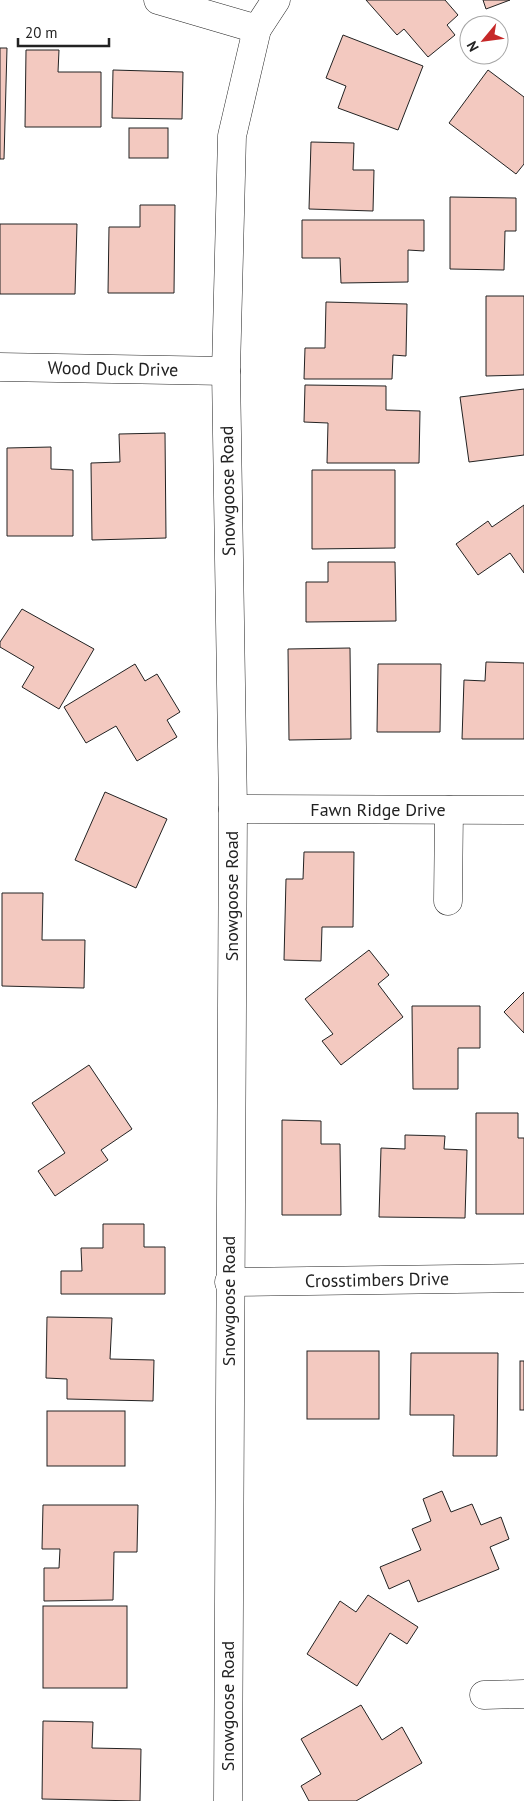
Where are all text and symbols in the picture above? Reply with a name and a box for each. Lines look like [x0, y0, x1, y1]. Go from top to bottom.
scale bar [18, 15, 109, 47]
north arrow [459, 15, 509, 65]
text: 20 m [25, 23, 58, 42]
text: N [463, 38, 483, 55]
street label: Wood Duck Drive [47, 356, 179, 381]
street label: Snowgoose Road [215, 426, 240, 556]
street label: Fawn Ridge Drive [310, 798, 446, 821]
street label: Snowgoose Road [220, 831, 243, 961]
street label: Snowgoose Road [217, 1236, 240, 1366]
street label: Crosstimbers Drive [305, 1267, 449, 1292]
street label: Snowgoose Road [216, 1641, 239, 1771]

